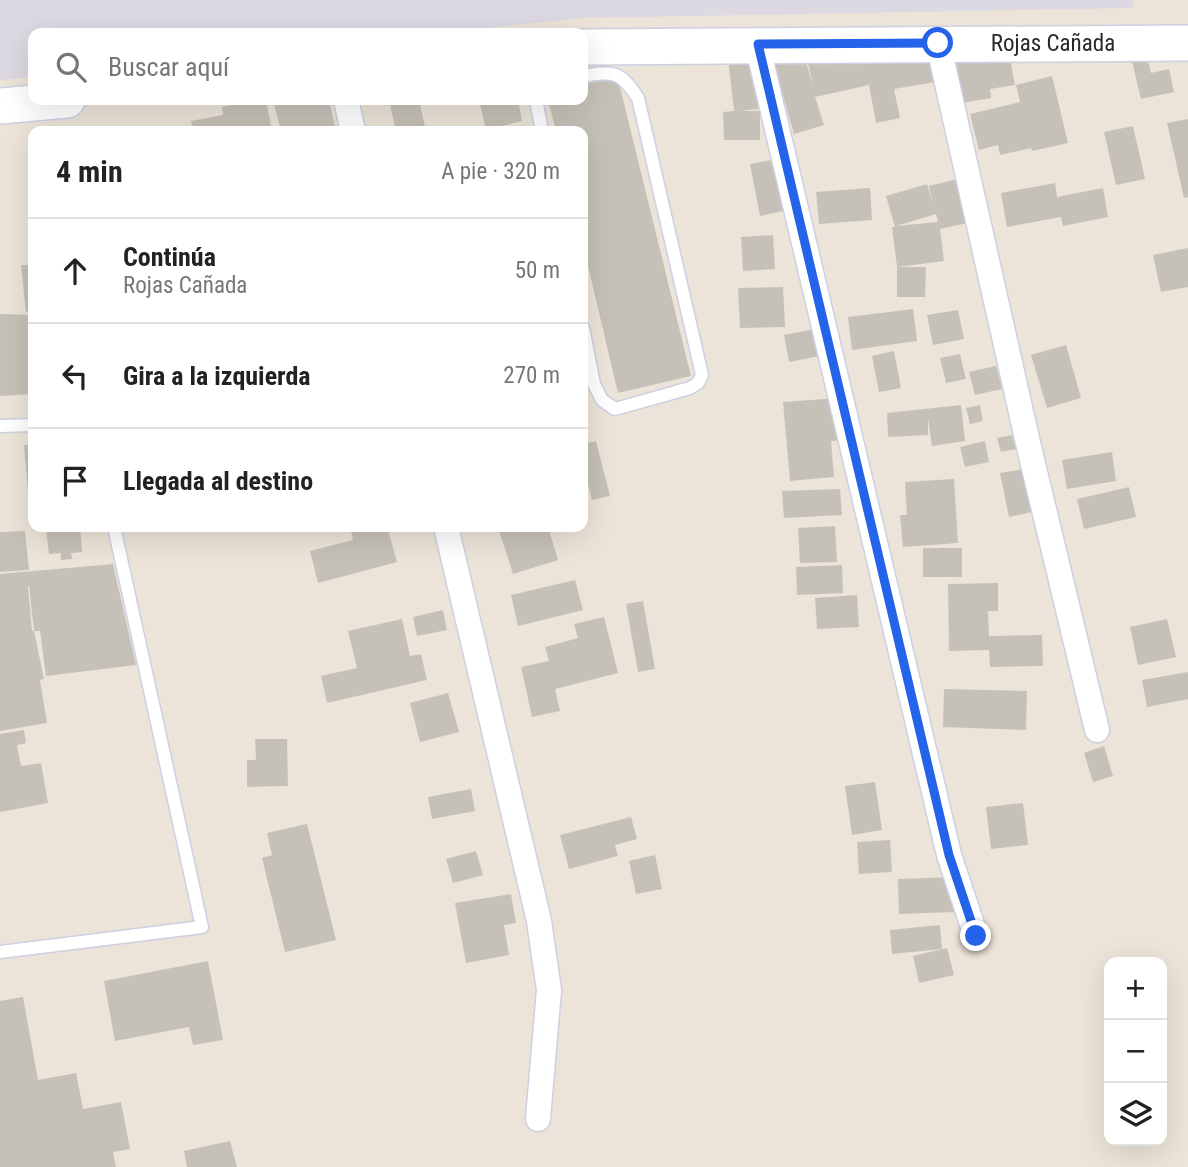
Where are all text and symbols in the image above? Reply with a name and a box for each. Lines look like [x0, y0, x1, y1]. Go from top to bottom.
route start [922, 27, 953, 58]
search box [28, 28, 588, 105]
street label: Rojas Cañada [991, 30, 1115, 57]
icon: search [52, 48, 90, 86]
text: Buscar aquí [108, 52, 229, 82]
text: 4 min [56, 154, 123, 189]
text: A pie · 320 m [441, 158, 560, 185]
text: Continúa [123, 242, 216, 272]
icon: ahead [56, 252, 94, 290]
text: 50 m [515, 257, 560, 284]
text: Rojas Cañada [123, 272, 247, 299]
icon: left [56, 357, 94, 395]
text: Gira a la izquierda [123, 361, 311, 391]
text: 270 m [503, 362, 560, 389]
icon: arrive [56, 462, 94, 500]
text: Llegada al destino [123, 466, 313, 496]
route end [960, 920, 991, 951]
map controls [1104, 957, 1167, 1146]
button: + [1104, 957, 1167, 1020]
button: − [1104, 1020, 1167, 1083]
button: layers [1104, 1083, 1167, 1146]

